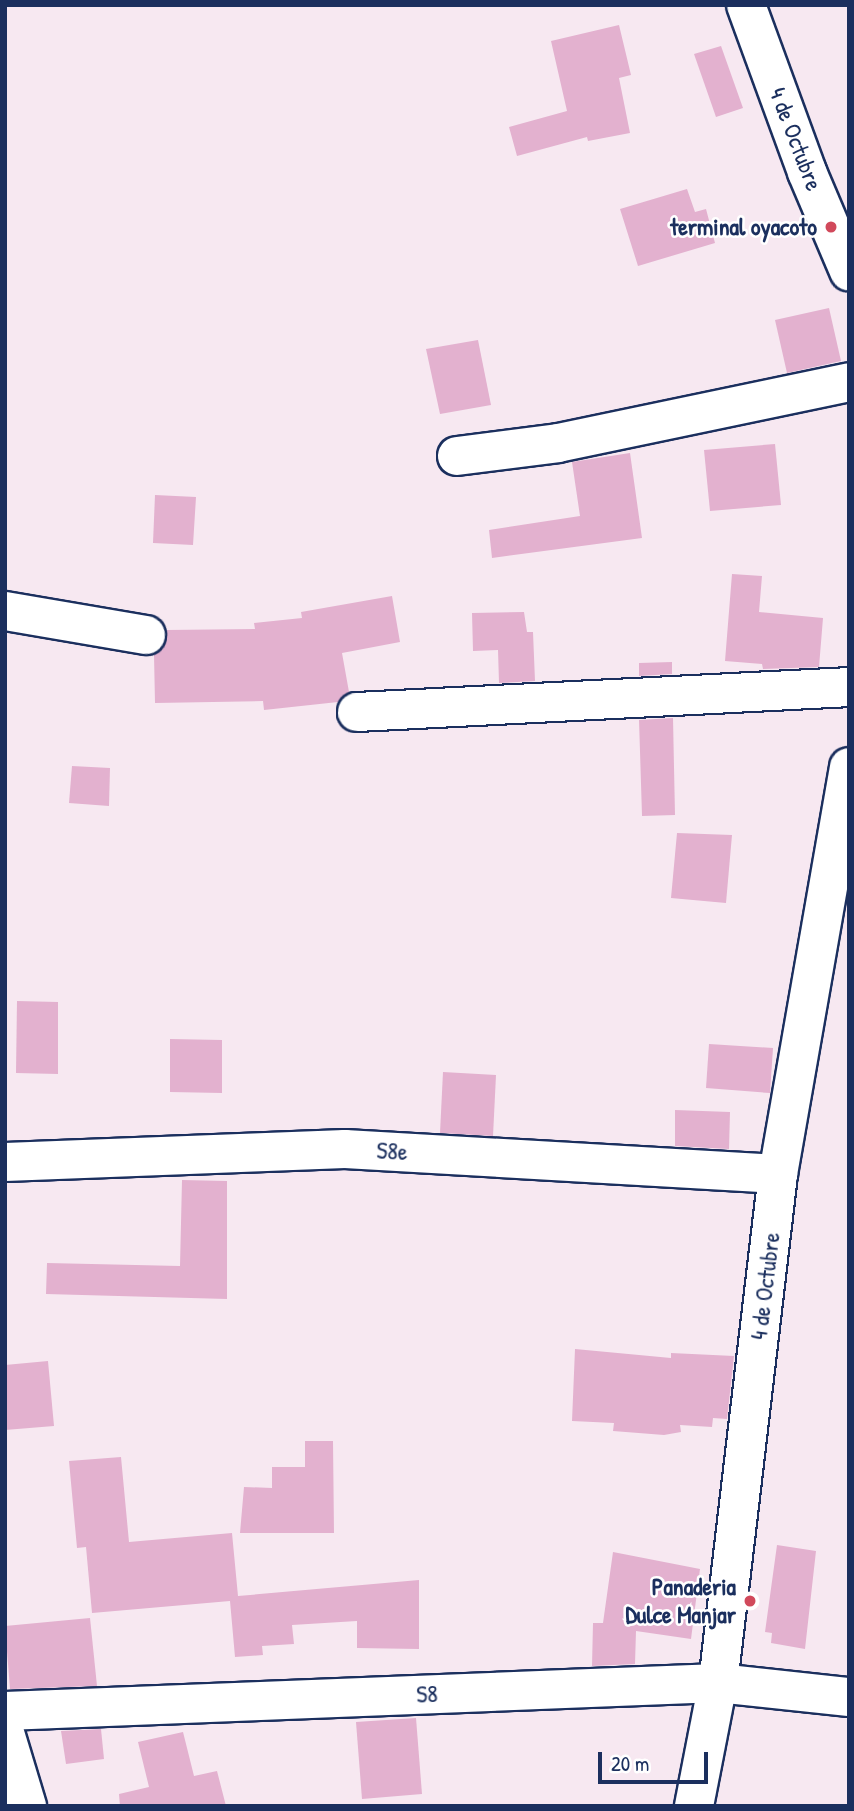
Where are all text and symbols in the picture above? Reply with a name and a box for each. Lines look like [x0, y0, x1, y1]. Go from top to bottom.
street label: 4 de Octubre [763, 83, 829, 195]
place label: terminal oyacoto [670, 213, 817, 241]
marker: terminal oyacoto [823, 219, 839, 235]
street label: S8e [376, 1136, 408, 1166]
street label: 4 de Octubre [744, 1231, 786, 1341]
place label: Panaderia Dulce Manjar [625, 1573, 736, 1629]
marker: Panaderia Dulce Manjar [742, 1593, 758, 1609]
street label: S8 [416, 1679, 438, 1709]
scale bar [602, 1738, 712, 1782]
text: 20 m [611, 1749, 649, 1778]

